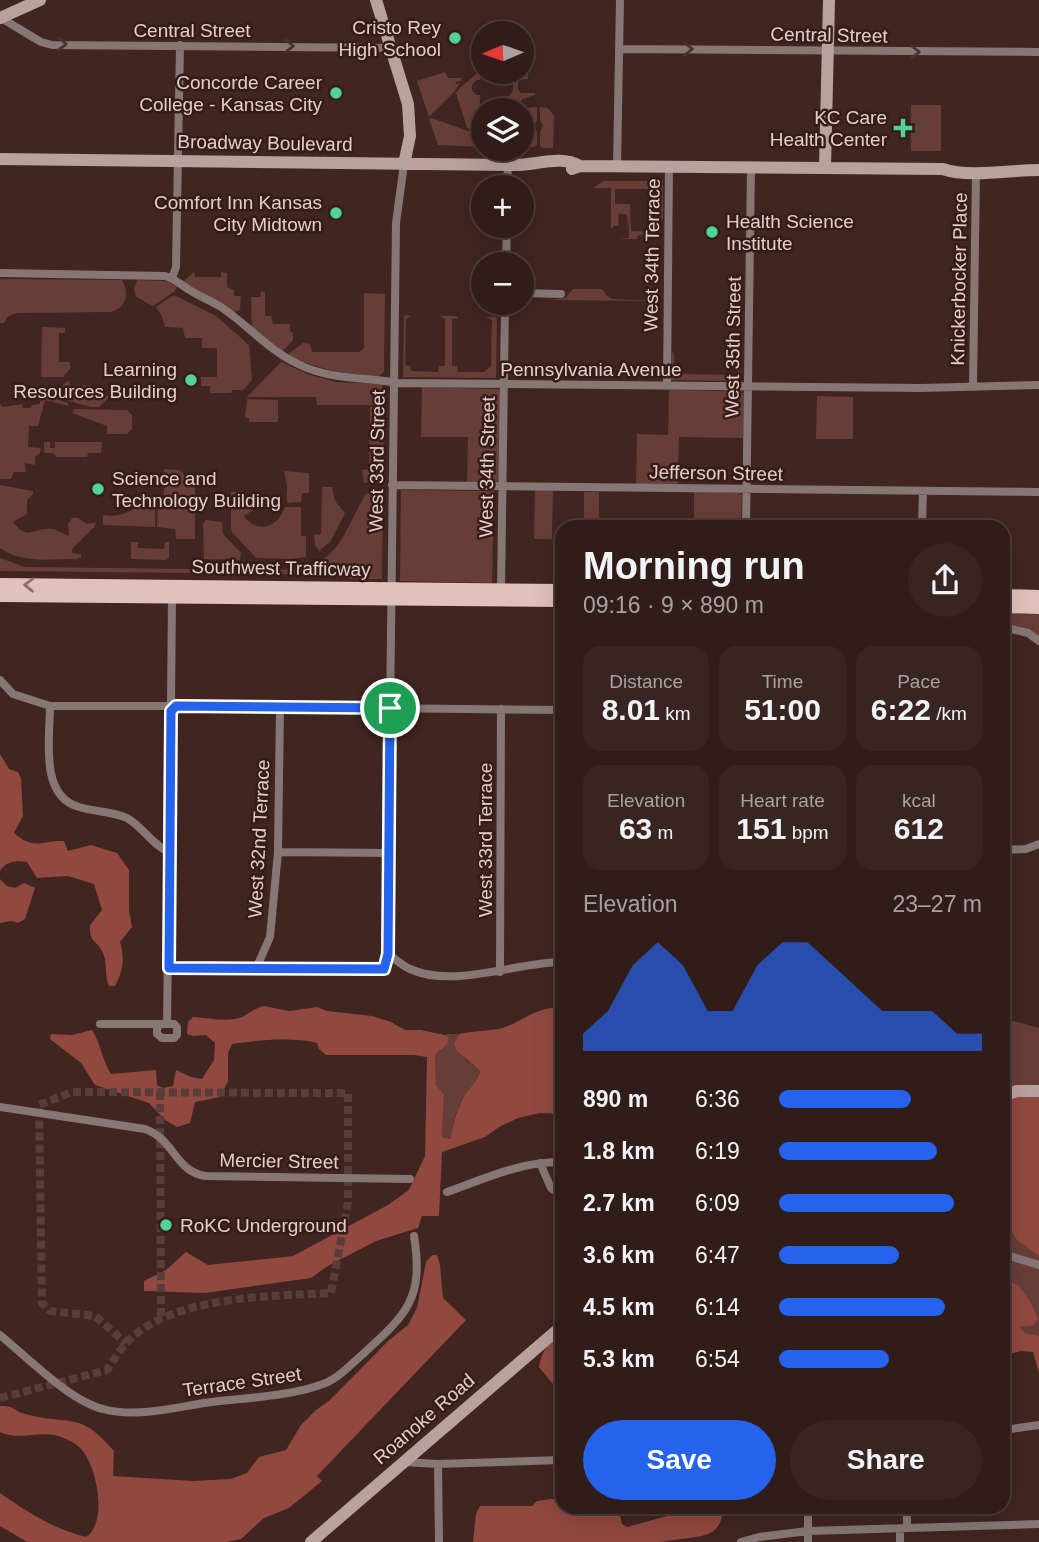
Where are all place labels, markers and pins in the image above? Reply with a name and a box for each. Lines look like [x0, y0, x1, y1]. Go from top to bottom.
place label: Cristo Rey High School [339, 17, 441, 60]
marker: Cristo Rey High School [447, 30, 463, 46]
place label: Concorde Career College - Kansas City [139, 72, 323, 115]
marker: Concorde Career College - Kansas City [328, 85, 344, 101]
place label: KC Care Health Center [770, 107, 888, 150]
marker: KC Care Health Center [893, 118, 913, 138]
place label: Comfort Inn Kansas City Midtown [154, 192, 322, 235]
marker: Comfort Inn Kansas City Midtown [328, 205, 344, 221]
place label: Health Science Institute [726, 211, 854, 254]
marker: Health Science Institute [704, 224, 720, 240]
place label: Learning Resources Building [13, 359, 177, 402]
marker: Learning Resources Building [183, 372, 199, 388]
place label: Science and Technology Building [112, 468, 281, 511]
marker: Science and Technology Building [90, 481, 106, 497]
pin [360, 678, 420, 738]
place label: RoKC Underground [180, 1215, 347, 1236]
marker: RoKC Underground [158, 1217, 174, 1233]

